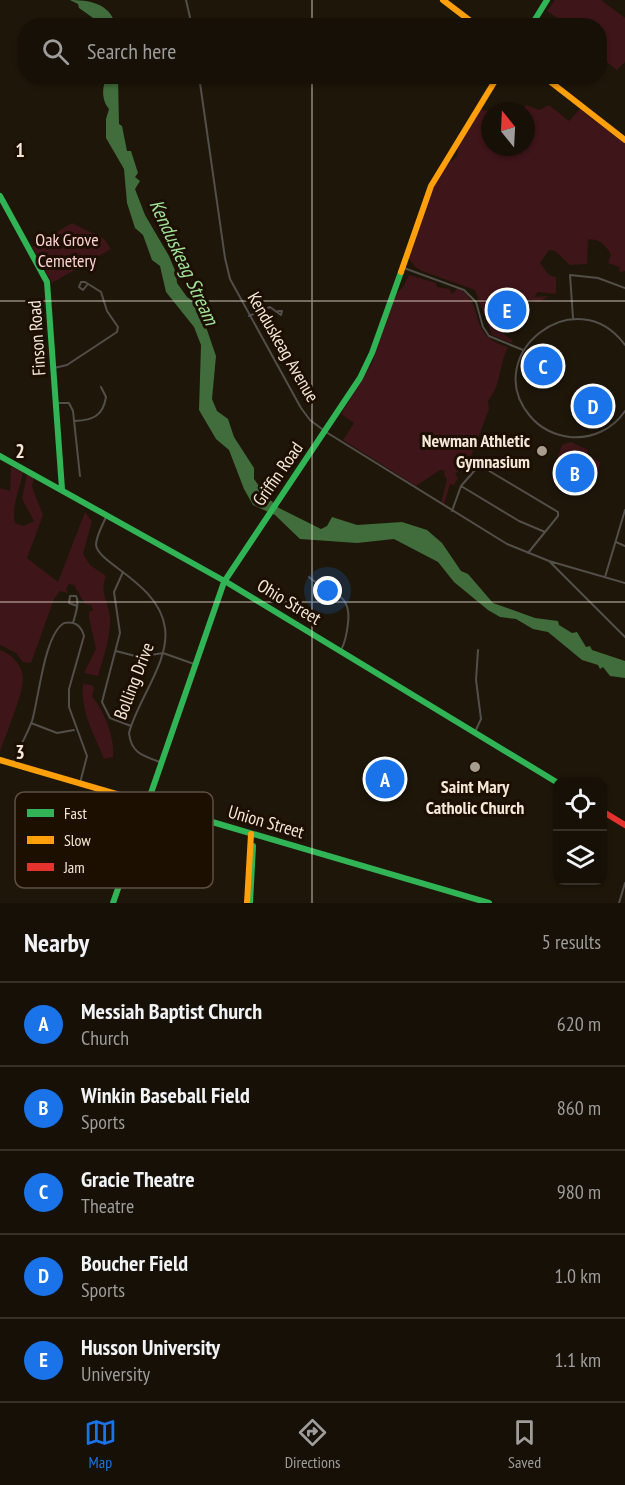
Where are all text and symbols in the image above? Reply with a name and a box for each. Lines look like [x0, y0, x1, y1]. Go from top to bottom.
search box [18, 18, 607, 84]
icon: search [39, 35, 72, 68]
text: Search here [87, 37, 176, 65]
north arrow [481, 102, 535, 156]
text: 1 [15, 137, 25, 163]
water label: Kenduskeag Stream [144, 195, 225, 330]
park label: Oak Grove Cemetery [35, 228, 99, 272]
street label: Kenduskeag Avenue [243, 288, 324, 406]
pin: E [488, 288, 526, 332]
street label: Finson Road [22, 300, 51, 377]
pin: C [524, 344, 562, 388]
pin: D [574, 384, 612, 428]
place label: Newman Athletic Gymnasium [422, 429, 531, 473]
street label: Griffin Road [247, 437, 308, 510]
text: 2 [15, 438, 25, 464]
marker: Newman Athletic Gymnasium [535, 444, 549, 458]
pin: B [556, 450, 594, 496]
street label: Ohio Street [253, 574, 325, 630]
your location [313, 576, 342, 605]
street label: Bolling Drive [108, 639, 159, 723]
text: 3 [15, 739, 25, 765]
pin: A [366, 756, 404, 802]
marker: Saint Mary Catholic Church [468, 760, 482, 774]
place label: Saint Mary Catholic Church [426, 775, 524, 819]
map controls [553, 777, 607, 885]
button: locate [553, 777, 607, 831]
legend [15, 792, 213, 888]
street label: Union Street [226, 800, 307, 843]
text: Fast [64, 803, 87, 823]
text: Slow [64, 830, 91, 850]
button: layers [553, 831, 607, 885]
text: Jam [63, 857, 85, 877]
text: Nearby [24, 926, 89, 959]
text: 5 results [542, 929, 601, 955]
text: Messiah Baptist Church [81, 997, 262, 1025]
text: A [38, 1011, 49, 1037]
text: 620 m [557, 1011, 601, 1037]
text: Church [81, 1025, 129, 1051]
text: Winkin Baseball Field [81, 1081, 250, 1109]
text: B [39, 1095, 48, 1121]
text: 860 m [557, 1095, 601, 1121]
text: Sports [81, 1109, 125, 1135]
text: Gracie Theatre [81, 1165, 195, 1193]
text: C [39, 1179, 48, 1205]
text: 980 m [557, 1179, 601, 1205]
text: Theatre [81, 1193, 134, 1219]
text: Boucher Field [81, 1249, 188, 1277]
text: D [38, 1263, 49, 1289]
text: 1.0 km [554, 1263, 601, 1289]
text: Sports [81, 1277, 125, 1303]
text: Husson University [81, 1333, 220, 1361]
text: E [39, 1347, 48, 1373]
text: 1.1 km [554, 1347, 601, 1373]
text: University [81, 1361, 150, 1387]
tab: Map [84, 1416, 117, 1472]
tab: Directions [285, 1416, 340, 1472]
tab: Saved [508, 1416, 541, 1472]

